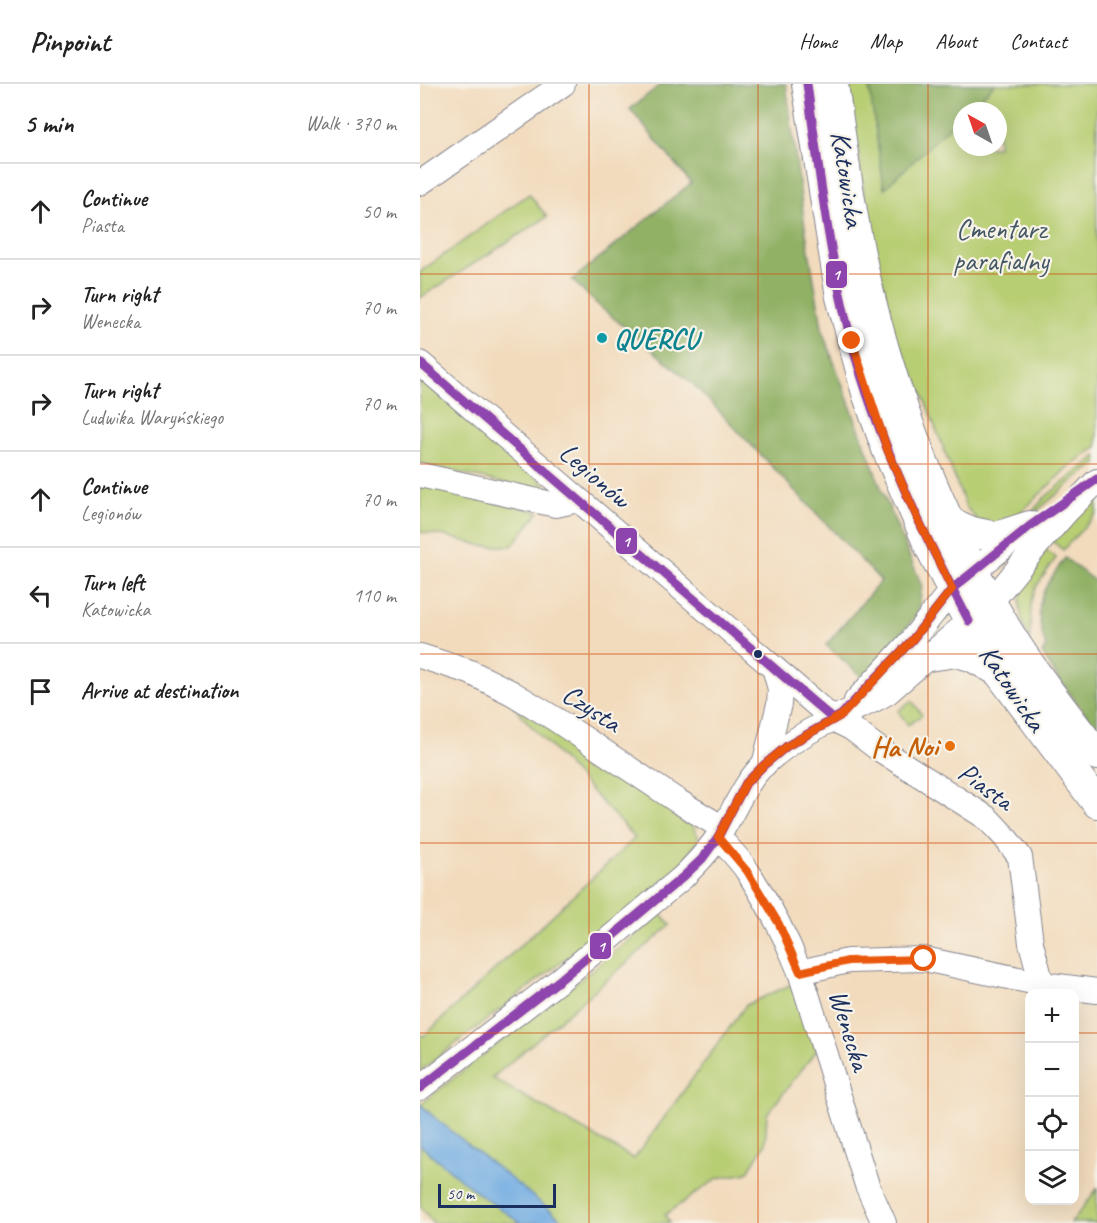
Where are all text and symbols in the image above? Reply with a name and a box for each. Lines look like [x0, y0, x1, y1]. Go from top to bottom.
text: Pinpoint [30, 24, 110, 59]
text: Home [799, 28, 837, 54]
text: Map [870, 28, 902, 54]
text: About [935, 28, 977, 54]
text: Contact [1010, 28, 1067, 54]
north arrow [953, 102, 1007, 156]
text: 5 min [24, 107, 73, 140]
text: Walk · 370 m [306, 111, 396, 136]
street label: Katowicka [823, 128, 873, 231]
text: Continue [81, 185, 147, 213]
icon: ahead [24, 195, 57, 228]
text: 50 m [362, 199, 396, 224]
park label: Cmentarz parafialny [953, 211, 1051, 278]
text: Piasta [81, 213, 124, 238]
line badge: 1 [825, 260, 848, 289]
text: 1 [832, 265, 841, 285]
text: Turn right [81, 281, 158, 309]
icon: right [24, 291, 57, 324]
text: 70 m [362, 295, 396, 320]
text: Wenecka [81, 309, 140, 334]
place label: QUERCU [614, 321, 703, 356]
route end [838, 327, 864, 353]
marker: QUERCU [595, 331, 609, 345]
text: Turn right [81, 377, 158, 405]
icon: right [24, 387, 57, 420]
text: 70 m [362, 391, 396, 416]
text: Ludwika Waryńskiego [81, 405, 223, 430]
street label: Legionów [552, 435, 640, 517]
text: Continue [81, 473, 147, 501]
icon: ahead [24, 483, 57, 516]
text: 70 m [362, 487, 396, 512]
text: Legionów [81, 501, 140, 526]
line badge: 1 [615, 527, 638, 555]
text: 1 [622, 532, 631, 552]
text: Turn left [81, 569, 145, 597]
icon: left [24, 579, 57, 612]
text: 110 m [353, 583, 396, 608]
text: Katowicka [81, 597, 150, 622]
street label: Katowicka [971, 638, 1056, 739]
unlabelled marker [752, 648, 764, 660]
icon: arrive [24, 675, 57, 708]
street label: Czysta [556, 676, 630, 741]
text: Arrive at destination [81, 677, 238, 705]
place label: Ha Noi [871, 729, 942, 764]
marker: Ha Noi [943, 739, 957, 753]
street label: Piasta [951, 754, 1023, 819]
line badge: 1 [589, 932, 612, 960]
text: 1 [597, 937, 606, 957]
route start [910, 945, 936, 971]
street label: Wenecka [821, 985, 880, 1077]
map controls [1025, 989, 1079, 1205]
button: + [1025, 989, 1079, 1043]
button: − [1025, 1043, 1079, 1097]
button: locate [1025, 1097, 1079, 1151]
button: layers [1025, 1151, 1079, 1205]
scale bar [438, 1181, 556, 1208]
text: 50 m [447, 1184, 474, 1204]

